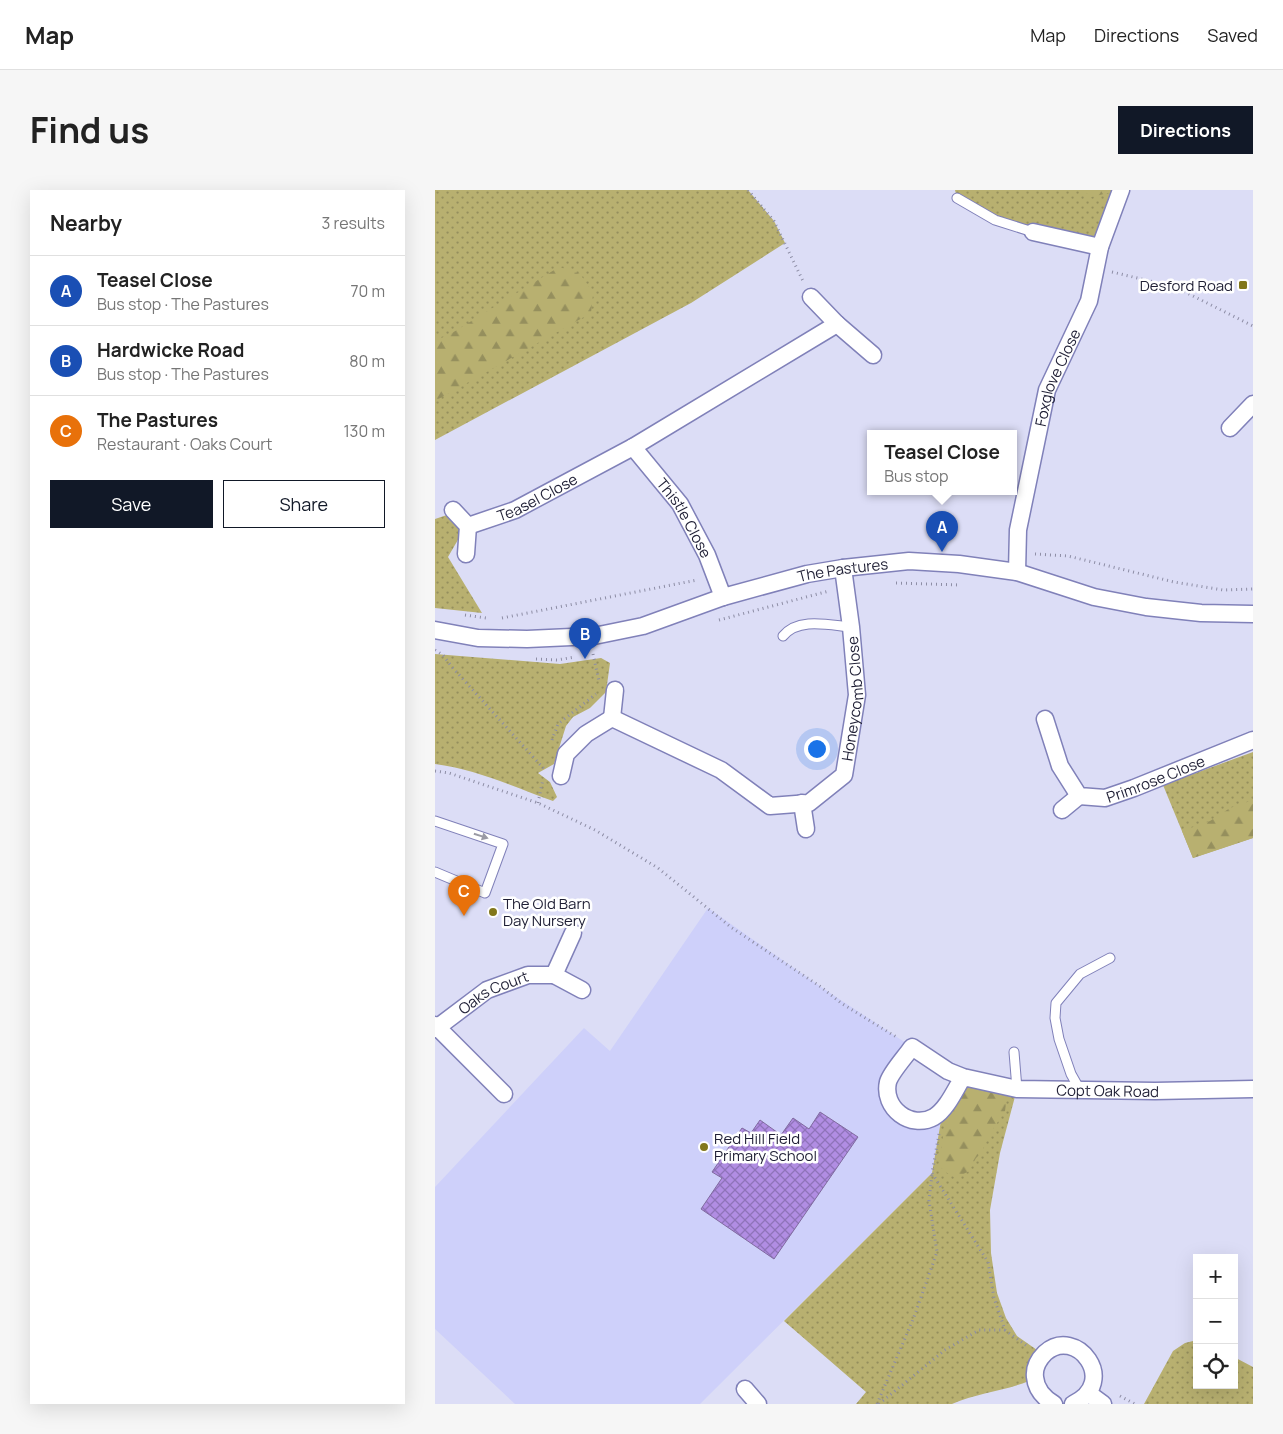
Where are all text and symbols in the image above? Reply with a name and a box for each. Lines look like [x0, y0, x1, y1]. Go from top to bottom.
text: Map [25, 18, 74, 51]
text: Map [1030, 23, 1066, 47]
text: Directions [1094, 23, 1179, 47]
text: Saved [1207, 23, 1258, 47]
text: Find us [30, 106, 149, 154]
button: Directions [1118, 106, 1253, 154]
text: Nearby [50, 209, 122, 237]
text: 3 results [322, 212, 385, 234]
text: Teasel Close [97, 267, 213, 293]
place label: Desford Road [1140, 275, 1233, 296]
marker: Desford Road [1237, 279, 1249, 291]
text: A [61, 280, 71, 302]
text: 70 m [350, 280, 385, 302]
text: Bus stop · The Pastures [97, 293, 269, 315]
street label: Foxglove Close [1029, 325, 1085, 428]
text: Hardwicke Road [97, 337, 245, 363]
text: B [61, 350, 71, 372]
text: 80 m [349, 350, 385, 372]
text: Bus stop · The Pastures [97, 363, 269, 385]
text: The Pastures [97, 407, 218, 433]
text: C [60, 420, 72, 442]
text: 130 m [343, 420, 385, 442]
popup [867, 430, 1017, 495]
text: Restaurant · Oaks Court [97, 433, 272, 455]
text: Teasel Close [884, 439, 1000, 465]
text: Bus stop [884, 465, 949, 487]
street label: Teasel Close [494, 468, 581, 526]
street label: Thistle Close [652, 473, 717, 561]
button: Save [50, 480, 213, 528]
button: Share [223, 480, 385, 528]
pin: A [926, 511, 958, 552]
street label: The Pastures [795, 553, 889, 587]
pin: B [569, 618, 601, 659]
street label: Honeycomb Close [836, 635, 868, 763]
your location [804, 736, 830, 762]
street label: Primrose Close [1103, 750, 1208, 807]
one-way arrow [474, 833, 489, 841]
pin: C [448, 875, 480, 916]
place label: The Old Barn Day Nursery [503, 893, 591, 931]
marker: The Old Barn Day Nursery [487, 906, 499, 918]
street label: Oaks Court [453, 965, 531, 1019]
street label: Copt Oak Road [1056, 1079, 1159, 1102]
place label: Red Hill Field Primary School [714, 1128, 817, 1166]
marker: Red Hill Field Primary School [698, 1141, 710, 1153]
map controls [1193, 1254, 1238, 1389]
button: + [1193, 1254, 1238, 1299]
button: − [1193, 1299, 1238, 1344]
button: locate [1193, 1344, 1238, 1389]

